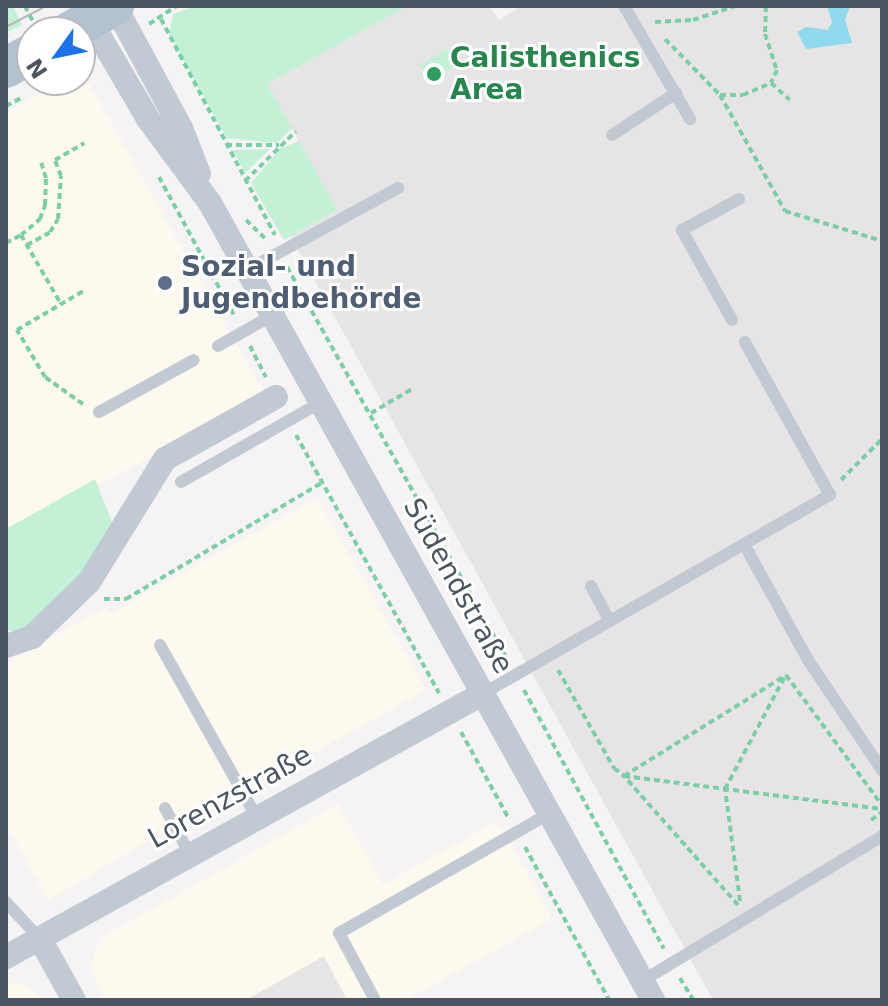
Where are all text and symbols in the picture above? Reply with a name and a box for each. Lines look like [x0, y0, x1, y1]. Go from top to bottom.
north arrow [16, 16, 96, 96]
place label: Calisthenics Area [450, 41, 640, 107]
text: N [22, 54, 53, 83]
marker: Calisthenics Area [425, 65, 443, 83]
place label: Sozial- und Jugendbehörde [181, 250, 421, 316]
marker: Sozial- und Jugendbehörde [156, 274, 174, 292]
street label: Südendstraße [396, 493, 520, 679]
street label: Lorenzstraße [142, 738, 318, 856]

